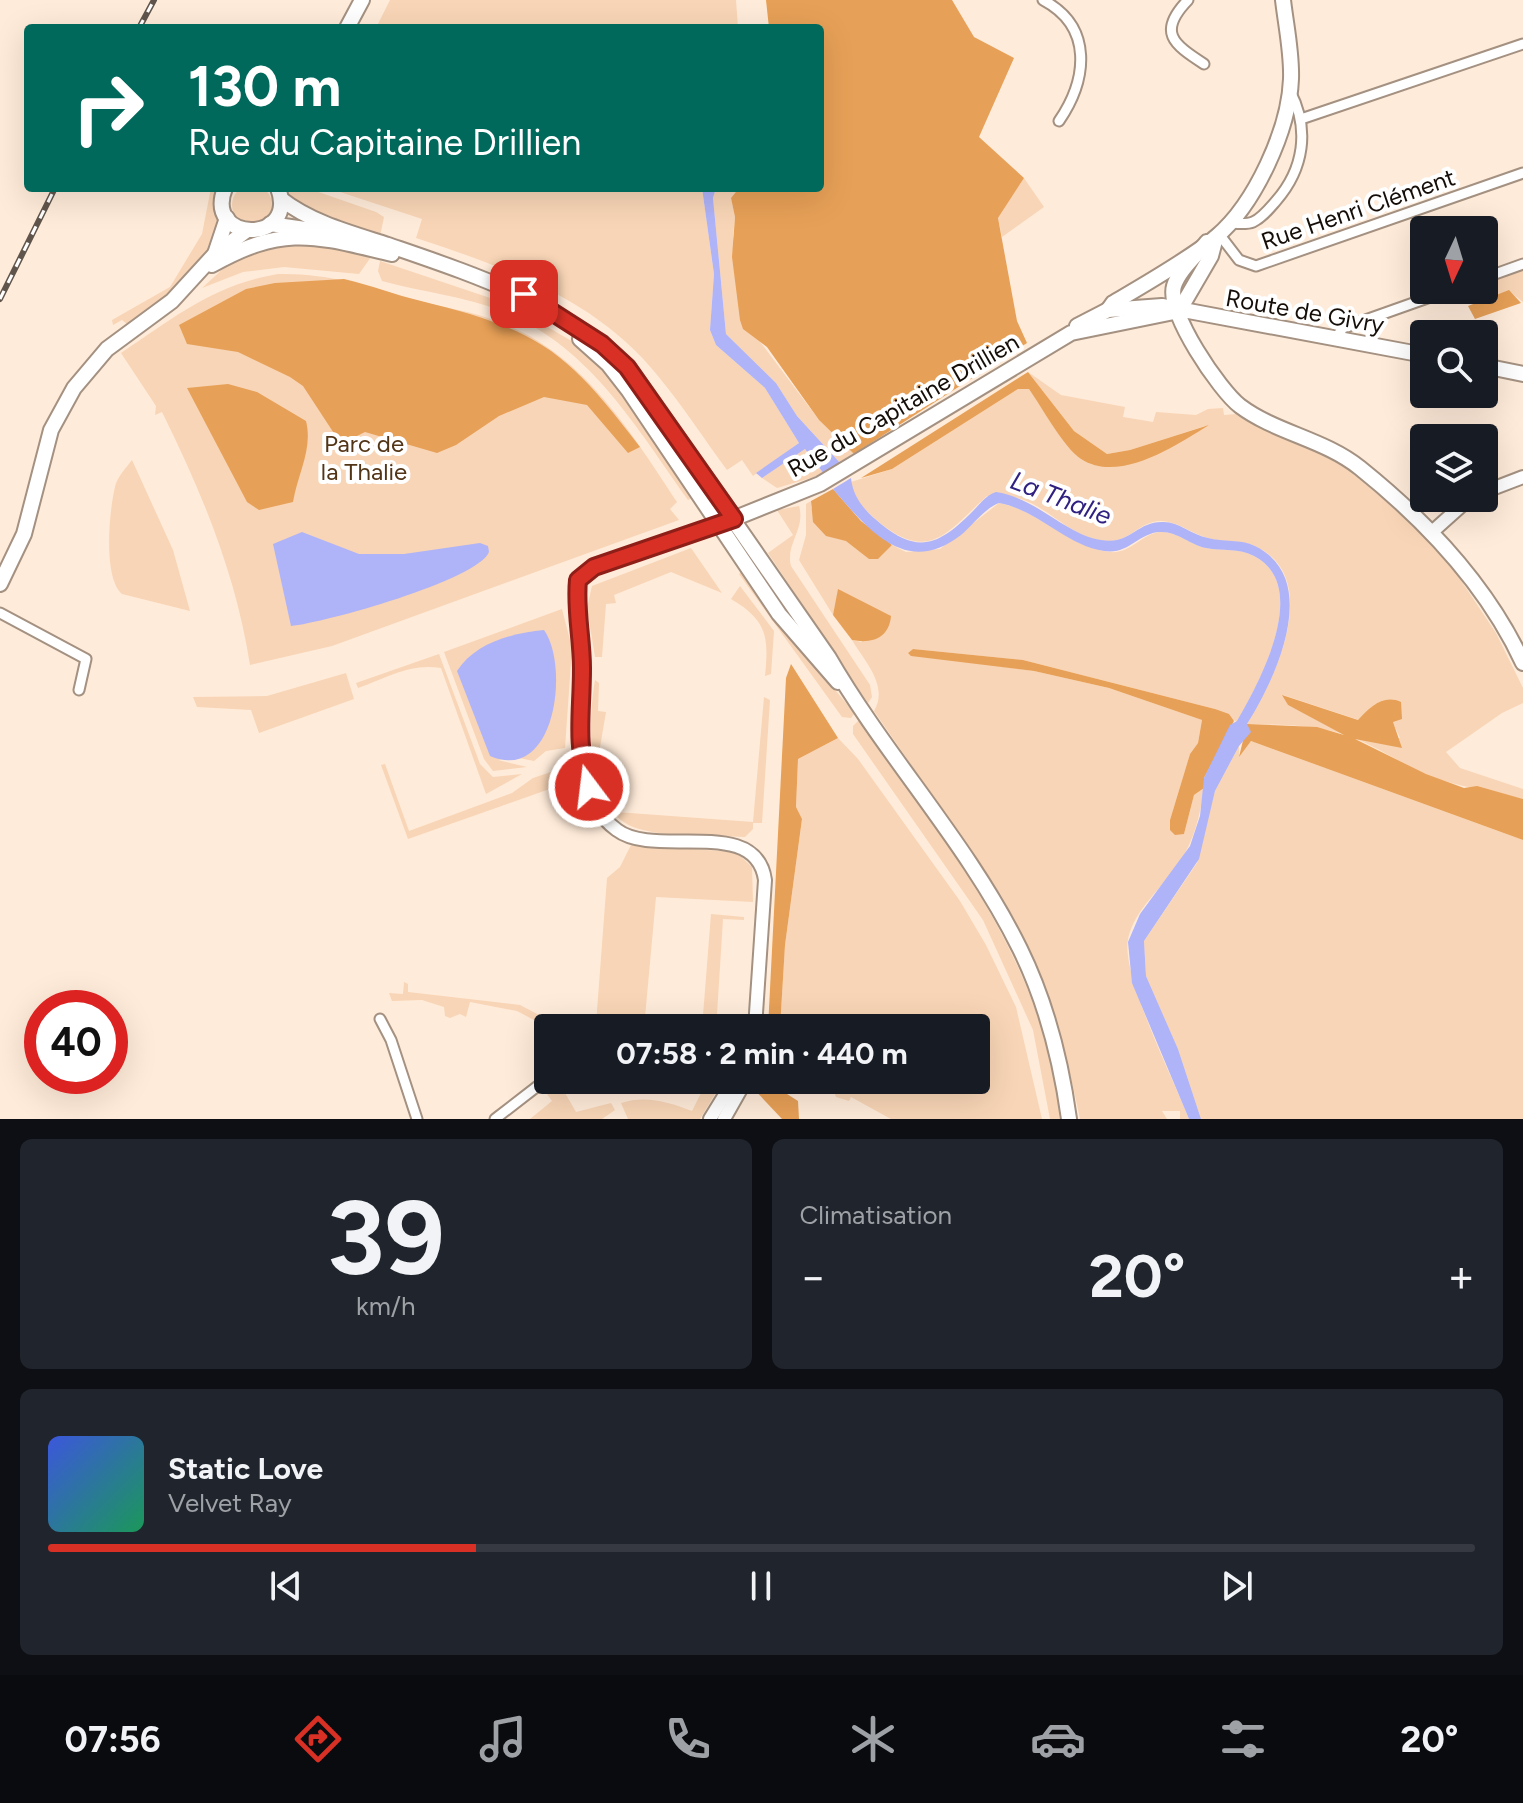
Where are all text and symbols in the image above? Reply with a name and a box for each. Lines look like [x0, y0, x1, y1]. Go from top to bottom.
text: 130 m [188, 53, 341, 120]
icon: right [56, 56, 160, 160]
text: Rue du Capitaine Drillien [188, 121, 581, 164]
street label: Rue Henri Clément [1257, 162, 1459, 256]
north arrow [1410, 216, 1498, 304]
map controls [1410, 216, 1498, 512]
pin [490, 260, 558, 328]
icon: arrive [502, 272, 546, 316]
street label: Route de Givry [1223, 283, 1387, 339]
button: search [1410, 320, 1498, 408]
street label: Rue du Capitaine Drillien [782, 327, 1024, 483]
button: layers [1410, 424, 1498, 512]
park label: Parc de la Thalie [321, 429, 407, 486]
water label: La Thalie [1006, 464, 1116, 532]
position arrow [547, 745, 631, 829]
speed limit sign: 40 [24, 990, 128, 1094]
text: 07:58 · 2 min · 440 m [616, 1035, 908, 1072]
text: 39 [327, 1175, 445, 1300]
text: Climatisation [800, 1199, 952, 1231]
text: 20° [1089, 1240, 1185, 1312]
text: − [800, 1250, 827, 1303]
text: + [1448, 1250, 1475, 1303]
text: km/h [356, 1290, 415, 1322]
text: Static Love [168, 1450, 323, 1487]
text: Velvet Ray [168, 1487, 292, 1519]
icon: previous [264, 1564, 308, 1608]
icon: pause [739, 1564, 783, 1608]
icon: next [1215, 1564, 1259, 1608]
icon: directions [290, 1711, 346, 1767]
icon: music [475, 1711, 531, 1767]
icon: phone [660, 1711, 716, 1767]
icon: climate [845, 1711, 901, 1767]
icon: car [1030, 1711, 1086, 1767]
icon: filters [1215, 1711, 1271, 1767]
text: 07:56 [65, 1718, 161, 1761]
text: 20° [1401, 1718, 1458, 1761]

